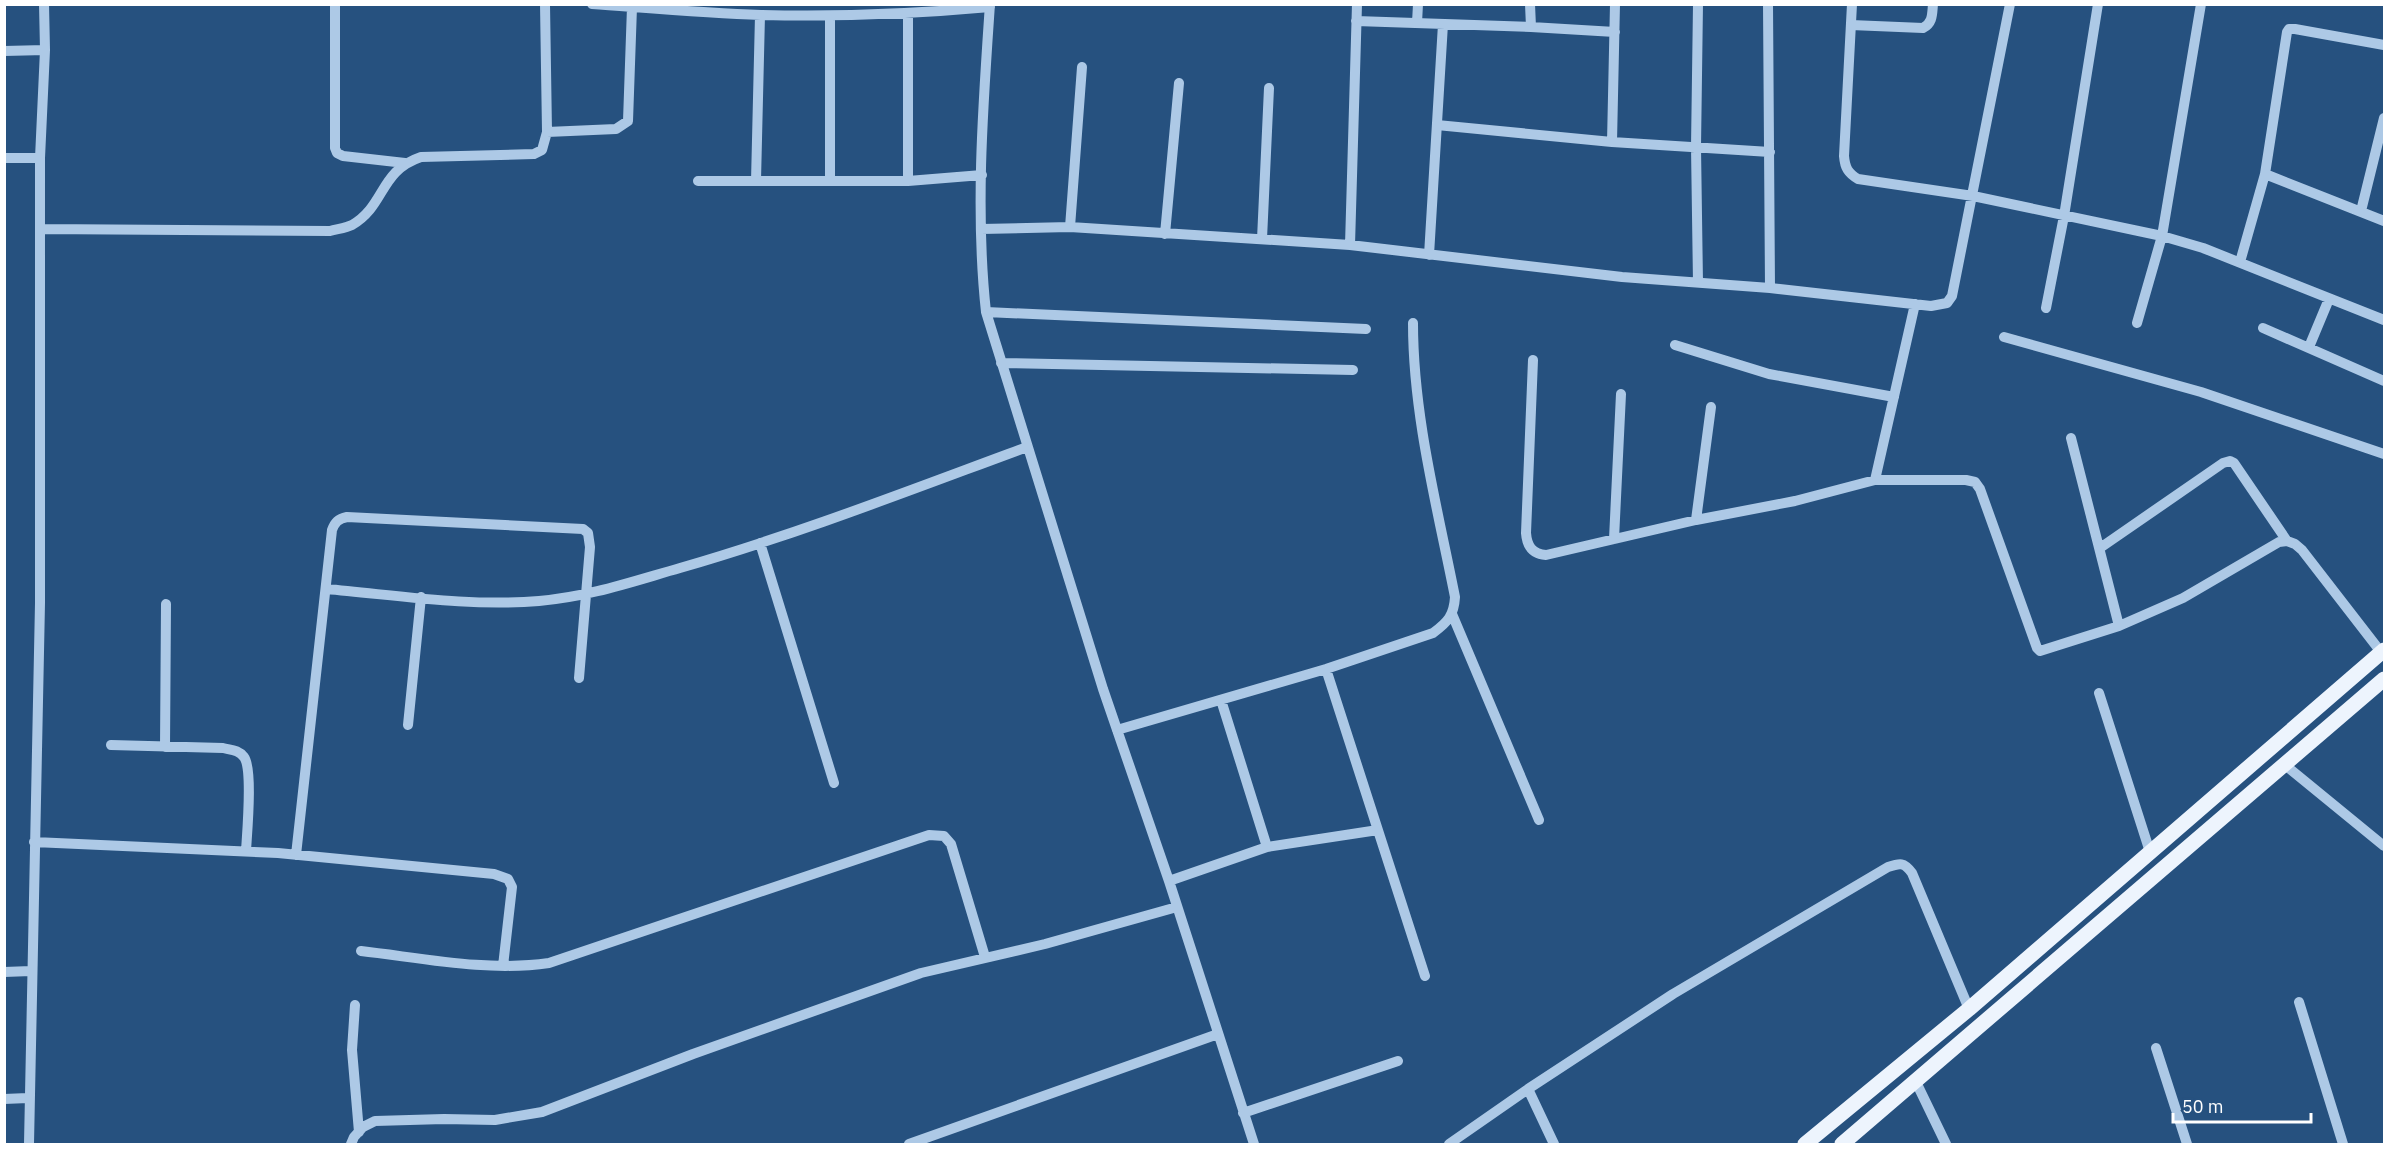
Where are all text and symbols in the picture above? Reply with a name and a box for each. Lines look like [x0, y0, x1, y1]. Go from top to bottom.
scale bar [2173, 1086, 2311, 1124]
text: 50 m [2182, 1095, 2224, 1118]

